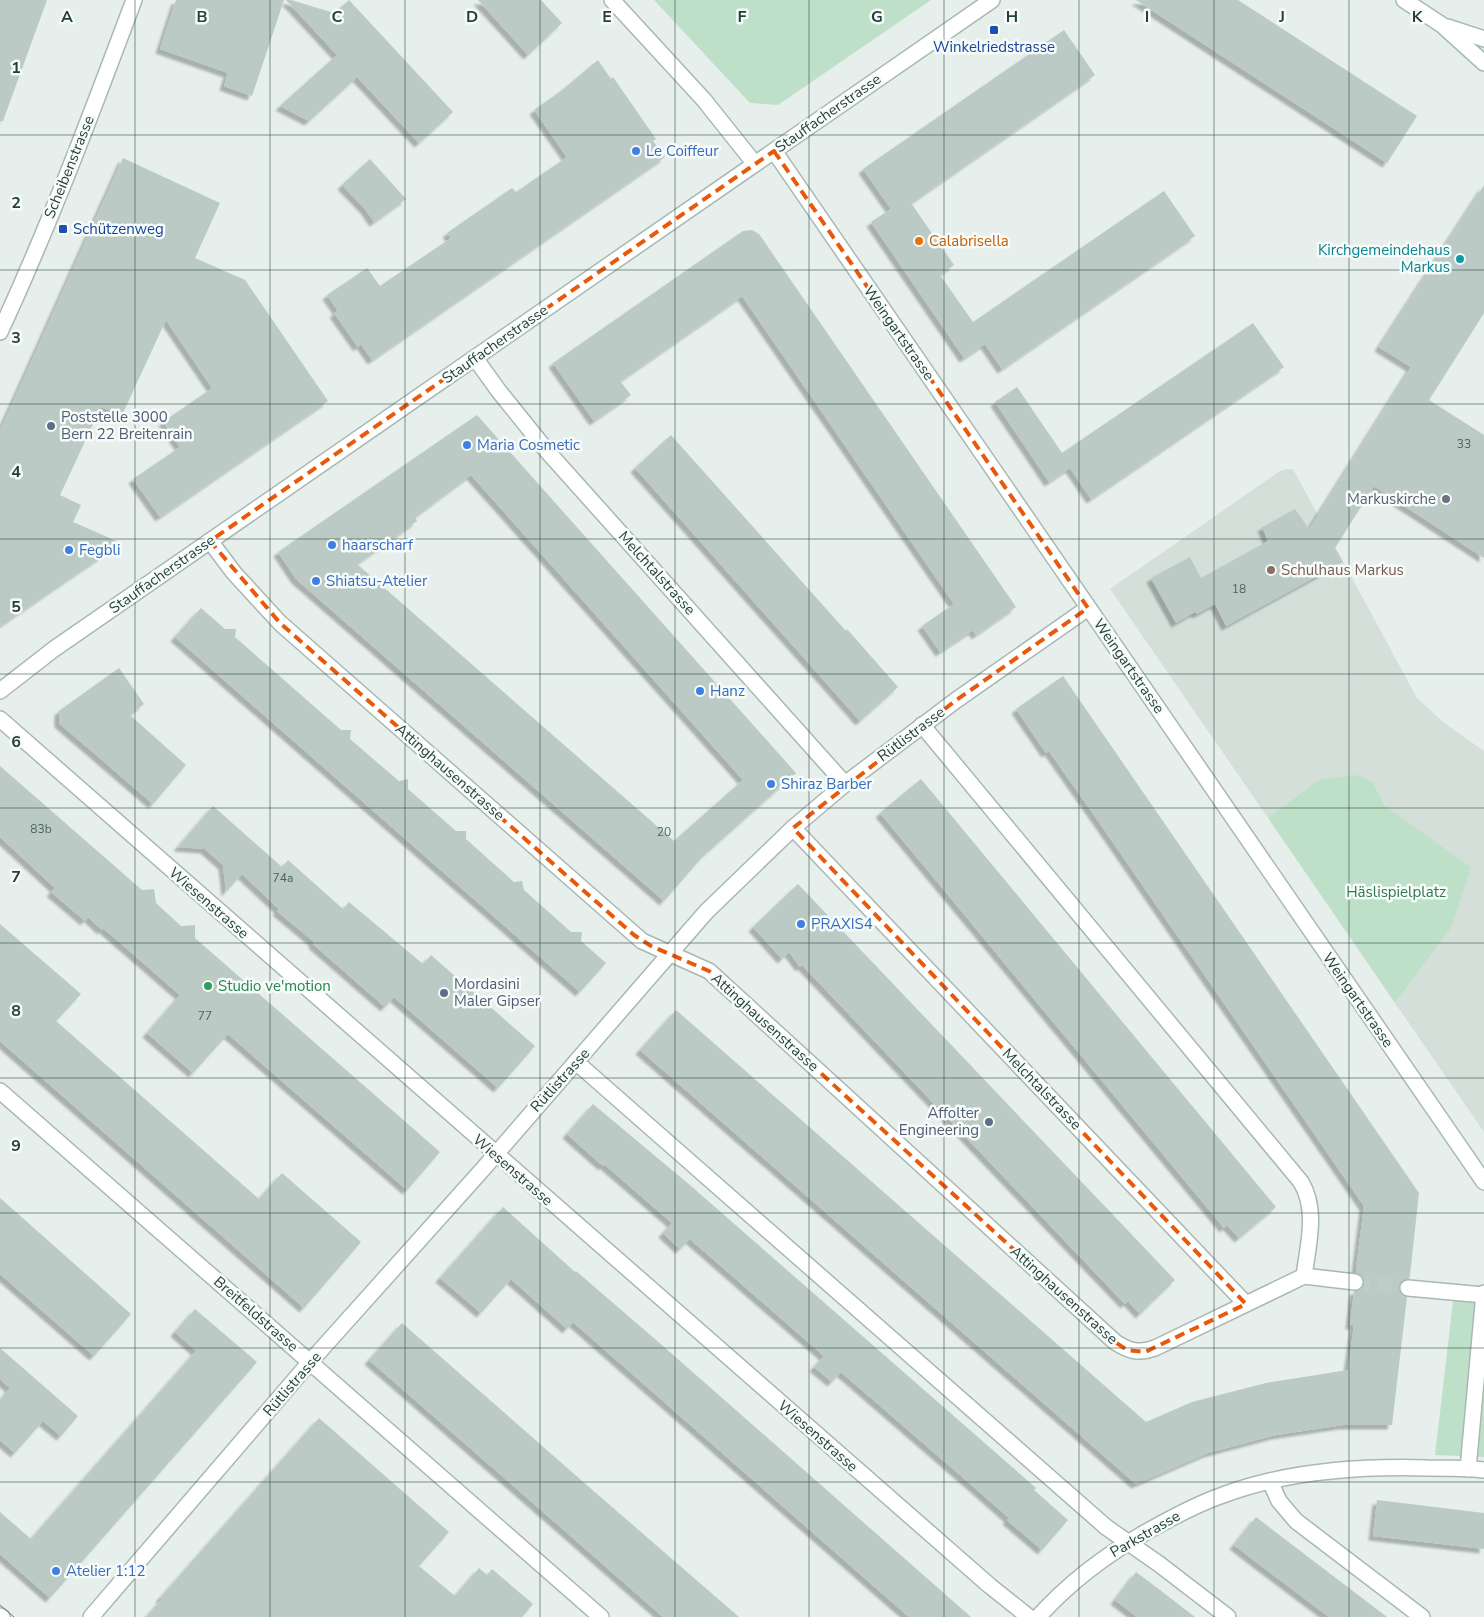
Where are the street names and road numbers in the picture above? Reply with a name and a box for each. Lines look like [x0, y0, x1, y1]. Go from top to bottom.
street label: Stauffacherstrasse [771, 69, 885, 157]
street label: Scheibenstrasse [39, 113, 99, 221]
street label: Weingartstrasse [859, 282, 939, 384]
street label: Stauffacherstrasse [438, 300, 552, 388]
street label: Melchtalstrasse [614, 527, 700, 619]
street label: Stauffacherstrasse [105, 530, 219, 618]
street label: Weingartstrasse [1089, 615, 1169, 717]
street label: Rütlistrasse [873, 702, 949, 766]
street label: Attinghausenstrasse [391, 719, 509, 825]
street label: Wiesenstrasse [165, 863, 253, 943]
street label: Weingartstrasse [1318, 949, 1398, 1051]
street label: Attinghausenstrasse [707, 968, 823, 1076]
street label: Rütlistrasse [526, 1044, 594, 1116]
street label: Melchtalstrasse [998, 1044, 1086, 1134]
street label: Wiesenstrasse [469, 1130, 557, 1210]
street label: Attinghausenstrasse [1006, 1241, 1122, 1349]
street label: Breitfeldstrasse [209, 1272, 303, 1356]
street label: Rütlistrasse [258, 1347, 326, 1421]
street label: Wiesenstrasse [774, 1396, 862, 1476]
street label: Parkstrasse [1106, 1506, 1184, 1562]

